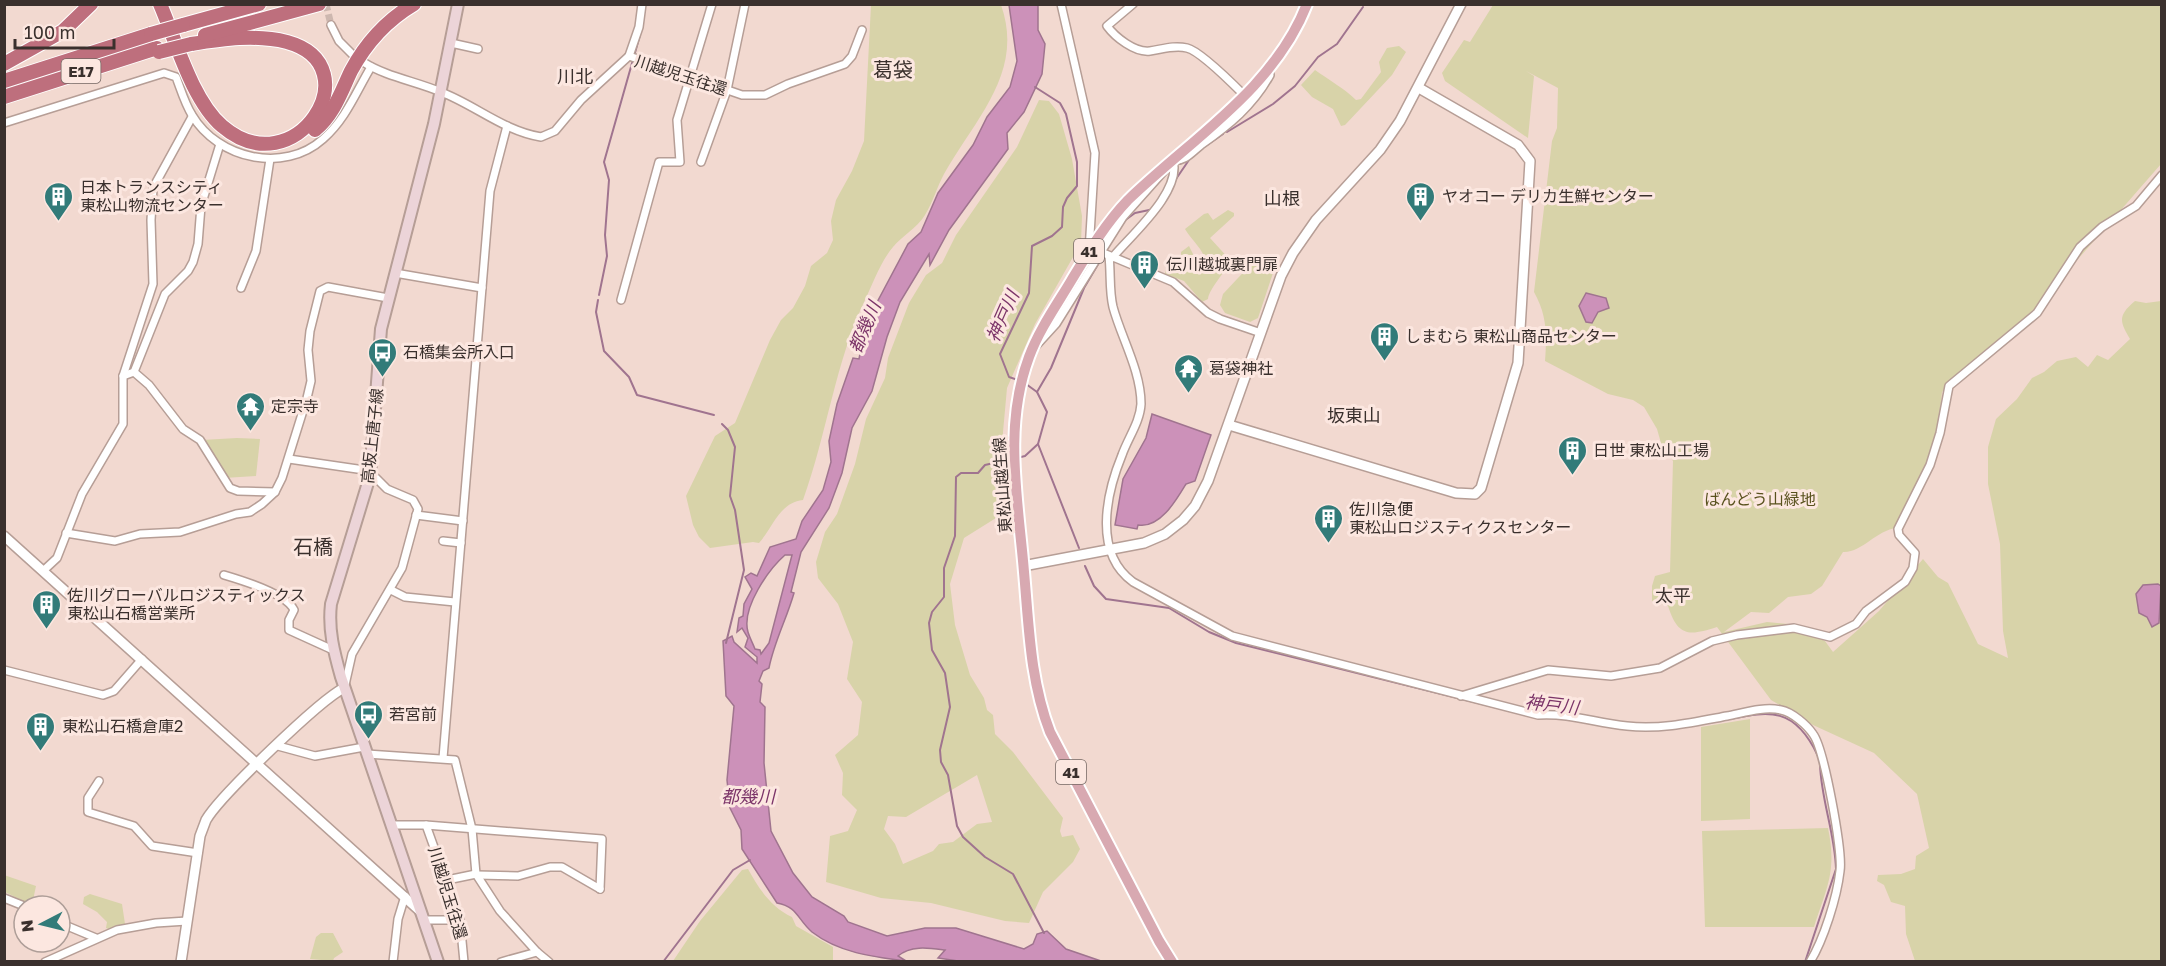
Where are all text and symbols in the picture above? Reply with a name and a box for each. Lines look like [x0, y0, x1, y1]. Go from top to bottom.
scale bar [15, 12, 114, 50]
text: 100 m [24, 21, 75, 43]
street label: 川越児玉往還 [632, 51, 730, 99]
district label: 葛袋 [873, 57, 913, 81]
road number: E17 [62, 59, 100, 83]
district label: 川北 [557, 65, 593, 87]
place label: 日本トランスシティ 東松山物流センター [80, 177, 224, 215]
building icon: 日本トランスシティ 東松山物流センター [43, 180, 75, 222]
building icon: ヤオコー デリカ生鮮センター [1405, 180, 1437, 222]
place label: ヤオコー デリカ生鮮センター [1442, 186, 1654, 206]
district label: 山根 [1264, 187, 1300, 209]
road number: 41 [1074, 239, 1104, 263]
building icon: 伝川越城裏門扉 [1129, 248, 1161, 290]
place label: 伝川越城裏門扉 [1166, 254, 1278, 274]
water label: 神戸川 [981, 285, 1024, 345]
water label: 都幾川 [843, 296, 885, 356]
building icon: しまむら 東松山商品センター [1368, 320, 1400, 362]
place label: しまむら 東松山商品センター [1405, 326, 1617, 346]
bus stop icon: 石橋集会所入口 [366, 336, 398, 378]
place label: 石橋集会所入口 [403, 342, 515, 362]
temple icon: 葛袋神社 [1172, 352, 1204, 394]
place label: 葛袋神社 [1209, 358, 1273, 378]
street label: 高坂上唐子線 [357, 387, 387, 485]
temple icon: 定宗寺 [234, 390, 266, 432]
place label: 定宗寺 [271, 396, 319, 416]
district label: 坂東山 [1327, 404, 1381, 426]
building icon: 日世 東松山工場 [1556, 434, 1588, 476]
street label: 東松山越生線 [989, 436, 1015, 534]
place label: 日世 東松山工場 [1593, 440, 1709, 460]
park label: ばんどう山緑地 [1704, 489, 1816, 509]
place label: 佐川急便 東松山ロジスティクスセンター [1349, 499, 1572, 537]
building icon: 佐川急便 東松山ロジスティクスセンター [1312, 502, 1344, 544]
district label: 石橋 [293, 534, 333, 558]
district label: 太平 [1655, 584, 1691, 606]
place label: 佐川グローバルロジスティックス 東松山石橋営業所 [67, 585, 305, 623]
building icon: 佐川グローバルロジスティックス 東松山石橋営業所 [30, 588, 62, 630]
water label: 神戸川 [1524, 690, 1582, 718]
bus stop icon: 若宮前 [352, 698, 384, 740]
place label: 若宮前 [389, 704, 437, 724]
building icon: 東松山石橋倉庫2 [25, 710, 57, 752]
place label: 東松山石橋倉庫2 [62, 716, 183, 736]
road number: 41 [1056, 760, 1086, 784]
water label: 都幾川 [721, 785, 777, 807]
street label: 川越児玉往還 [424, 844, 472, 942]
north arrow [12, 894, 72, 954]
text: N [16, 919, 38, 933]

